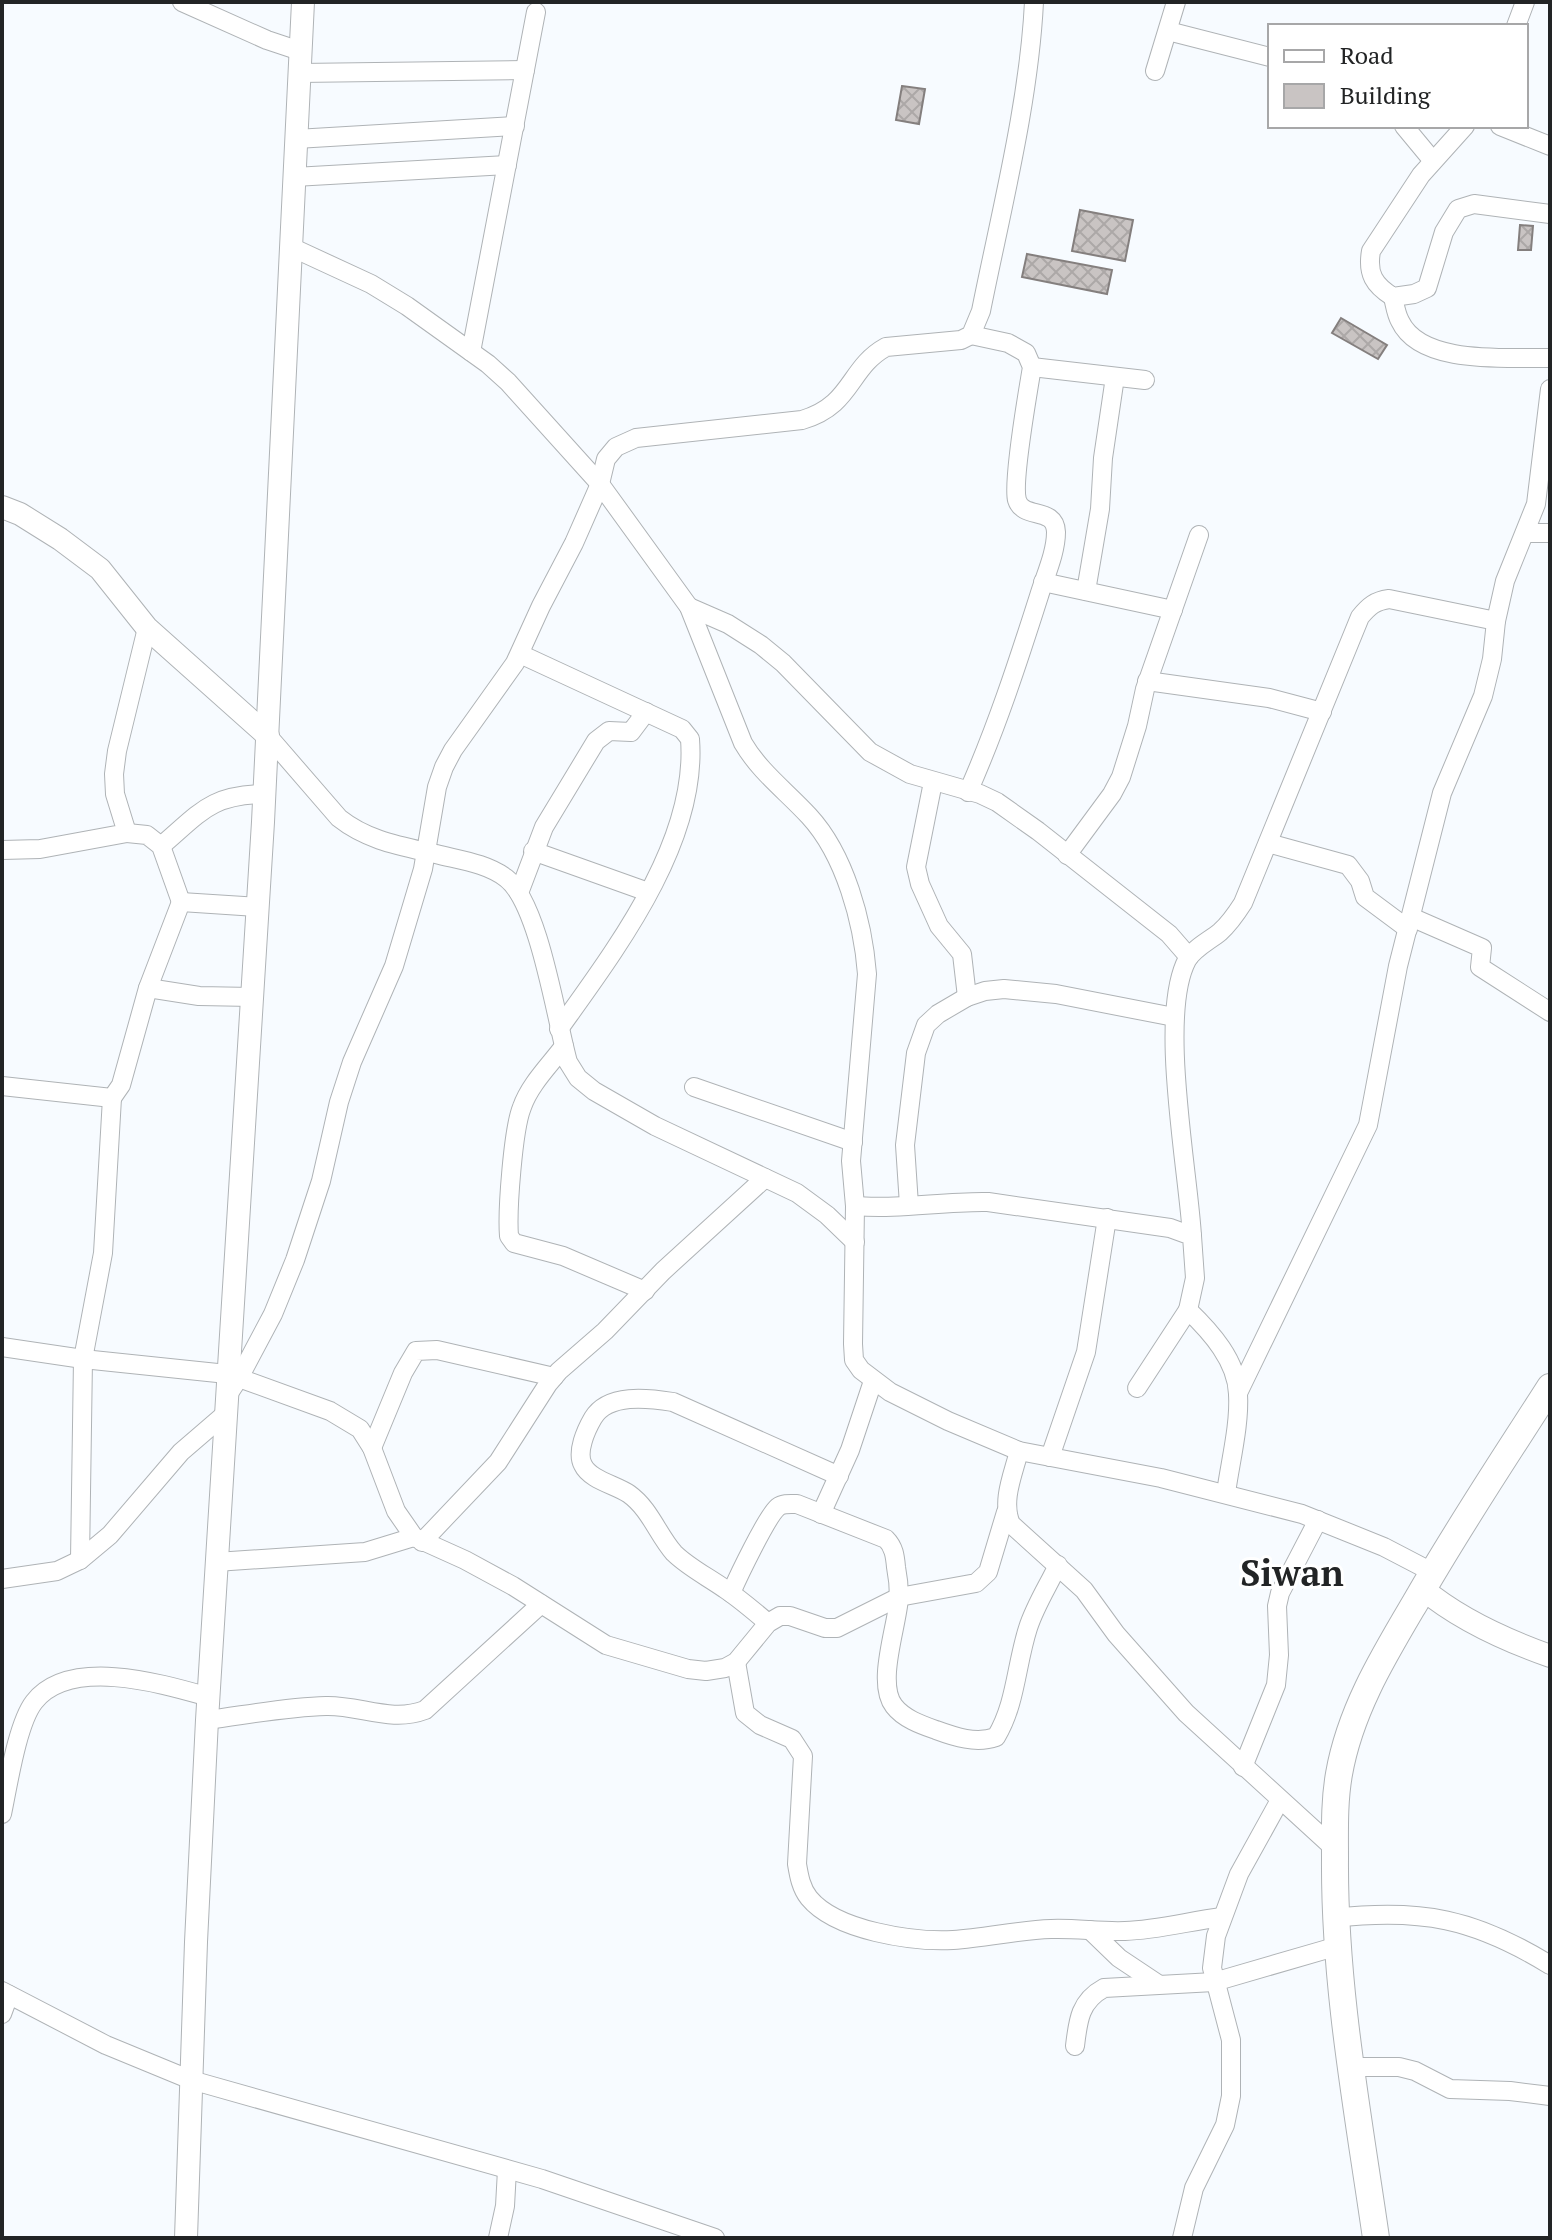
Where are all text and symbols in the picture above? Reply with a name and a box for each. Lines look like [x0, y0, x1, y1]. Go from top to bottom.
legend [1268, 24, 1528, 128]
text: Road [1340, 39, 1394, 71]
text: Building [1340, 79, 1431, 111]
district label: Siwan [1240, 1549, 1344, 1596]

